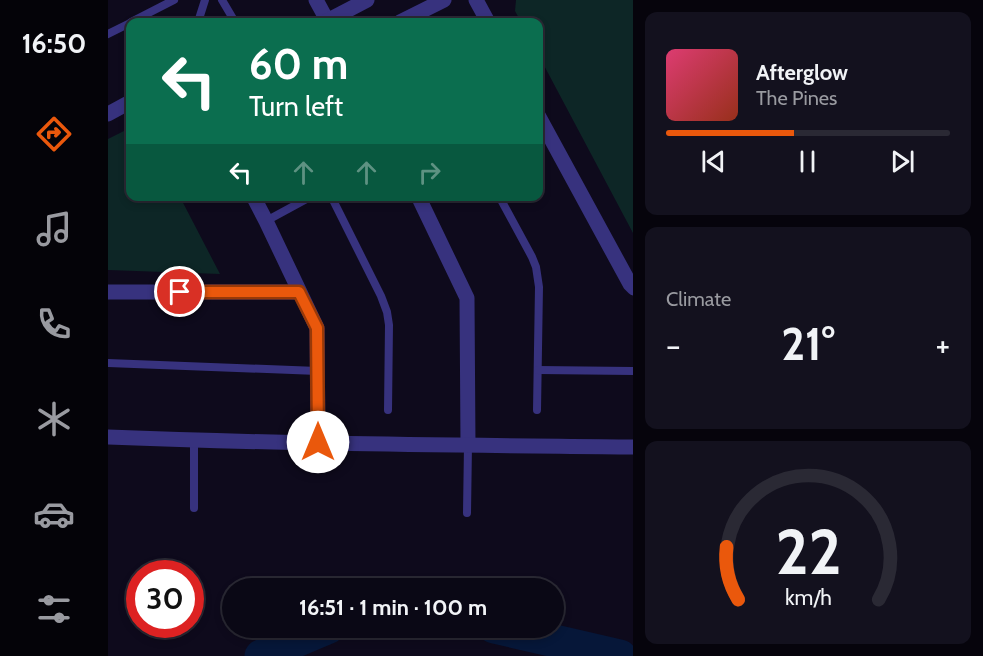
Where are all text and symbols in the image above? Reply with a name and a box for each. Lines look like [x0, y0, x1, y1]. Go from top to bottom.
text: 16:50 [22, 27, 86, 60]
text: 60 m [249, 38, 348, 90]
icon: left [150, 42, 228, 120]
text: Afterglow [756, 59, 848, 86]
text: The Pines [756, 86, 837, 110]
text: Turn left [249, 90, 343, 123]
icon: directions [33, 113, 75, 155]
icon: previous [697, 145, 730, 178]
icon: pause [791, 145, 824, 178]
icon: next [886, 145, 919, 178]
icon: left [224, 156, 257, 189]
icon: ahead [287, 156, 320, 189]
icon: ahead [350, 156, 383, 189]
icon: right [413, 156, 446, 189]
icon: music [33, 208, 75, 250]
pin [154, 266, 205, 317]
icon: arrive [163, 275, 196, 308]
text: Climate [666, 287, 731, 311]
icon: phone [33, 303, 75, 345]
text: 21° [781, 317, 835, 371]
text: − [666, 325, 681, 365]
text: + [935, 325, 950, 365]
icon: climate [33, 398, 75, 440]
position arrow [286, 410, 350, 474]
icon: car [33, 493, 75, 535]
text: 22 [775, 514, 841, 590]
speed limit sign: 30 [126, 560, 204, 638]
text: km/h [785, 584, 831, 610]
icon: filters [33, 588, 75, 630]
text: 16:51 · 1 min · 100 m [299, 594, 487, 621]

